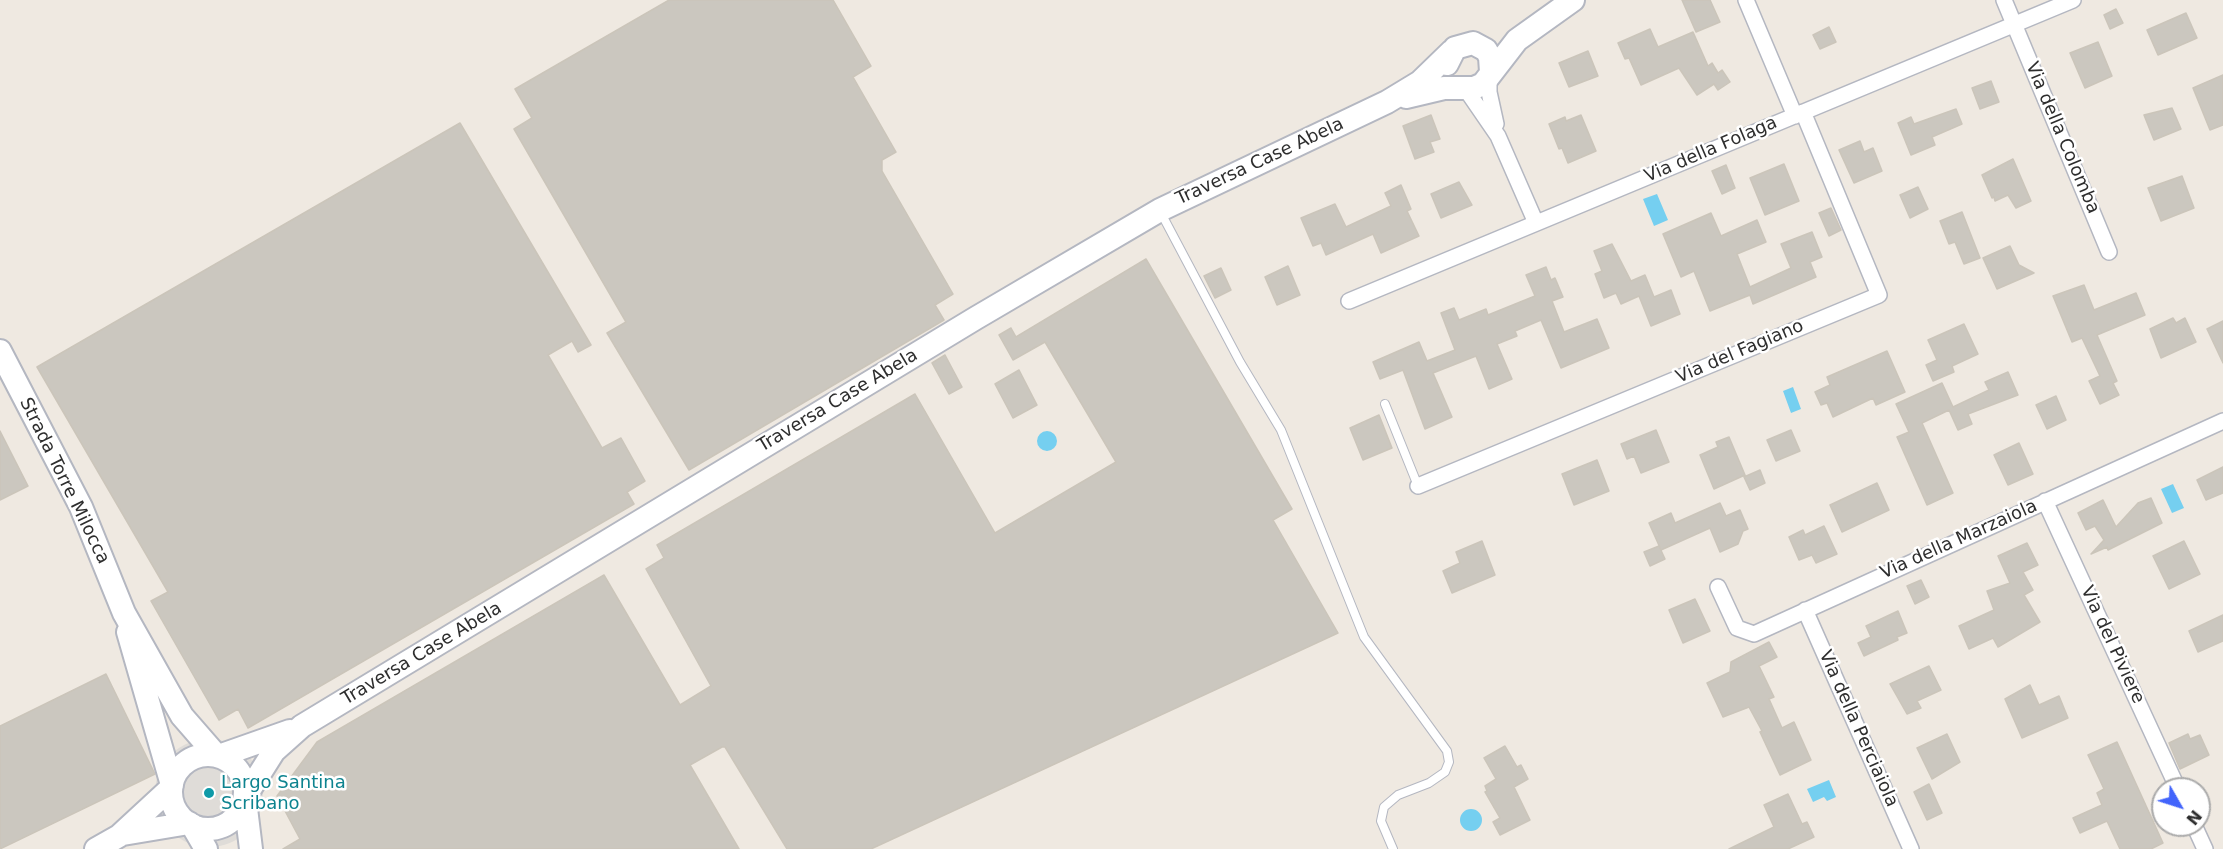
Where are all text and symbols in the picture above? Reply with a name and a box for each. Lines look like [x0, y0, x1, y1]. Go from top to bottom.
street label: Via della Colomba [2020, 59, 2104, 217]
street label: Via della Folaga [1641, 112, 1781, 188]
street label: Traversa Case Abela [1173, 114, 1347, 210]
street label: Via del Fagiano [1673, 315, 1807, 389]
street label: Traversa Case Abela [754, 345, 922, 457]
street label: Strada Torre Milocca [14, 394, 114, 568]
street label: Via della Marzaiola [1877, 496, 2041, 584]
street label: Via del Piviere [2075, 583, 2149, 707]
street label: Traversa Case Abela [338, 598, 506, 710]
street label: Via della Perciaiola [1814, 647, 1902, 811]
place label: Largo Santina Scribano [221, 772, 346, 814]
north arrow [2151, 777, 2211, 837]
marker: Largo Santina Scribano [202, 786, 216, 800]
text: N [2182, 806, 2205, 829]

